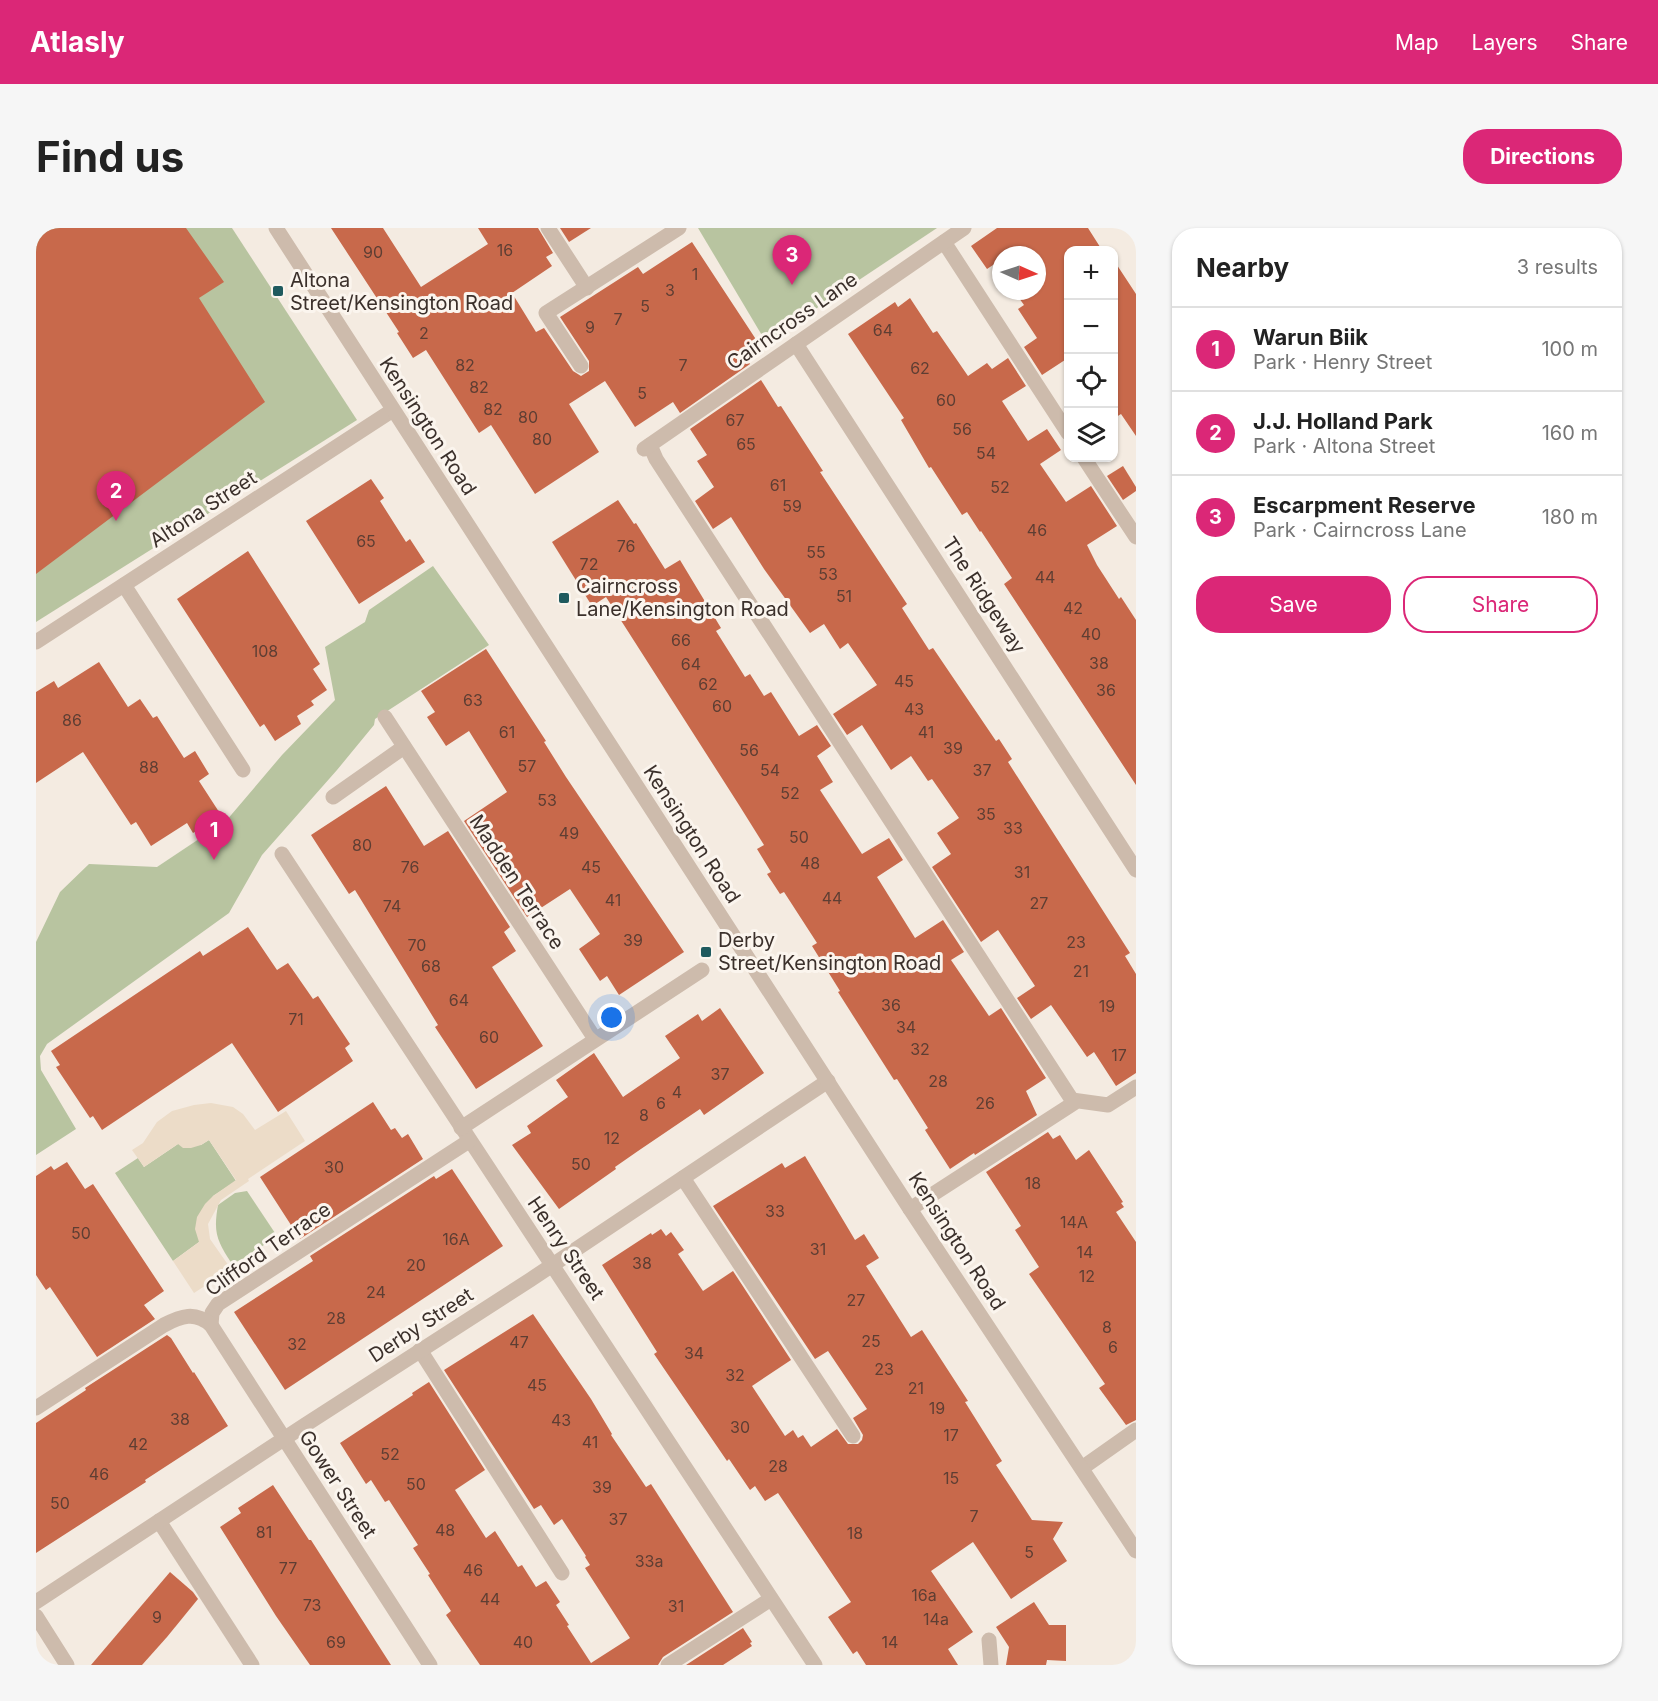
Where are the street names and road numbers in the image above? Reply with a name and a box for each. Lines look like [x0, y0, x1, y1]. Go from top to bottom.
street label: Cairncross Lane [722, 267, 862, 375]
street label: Kensington Road [374, 353, 482, 499]
street label: Altona Street [145, 465, 261, 552]
street label: The Ridgeway [937, 532, 1031, 658]
street label: Kensington Road [638, 761, 746, 907]
street label: Madden Terrace [465, 810, 569, 954]
street label: Kensington Road [903, 1168, 1011, 1314]
street label: Henry Street [523, 1192, 610, 1305]
street label: Clifford Terrace [201, 1197, 335, 1301]
street label: Derby Street [365, 1282, 478, 1367]
street label: Gower Street [294, 1426, 382, 1543]

